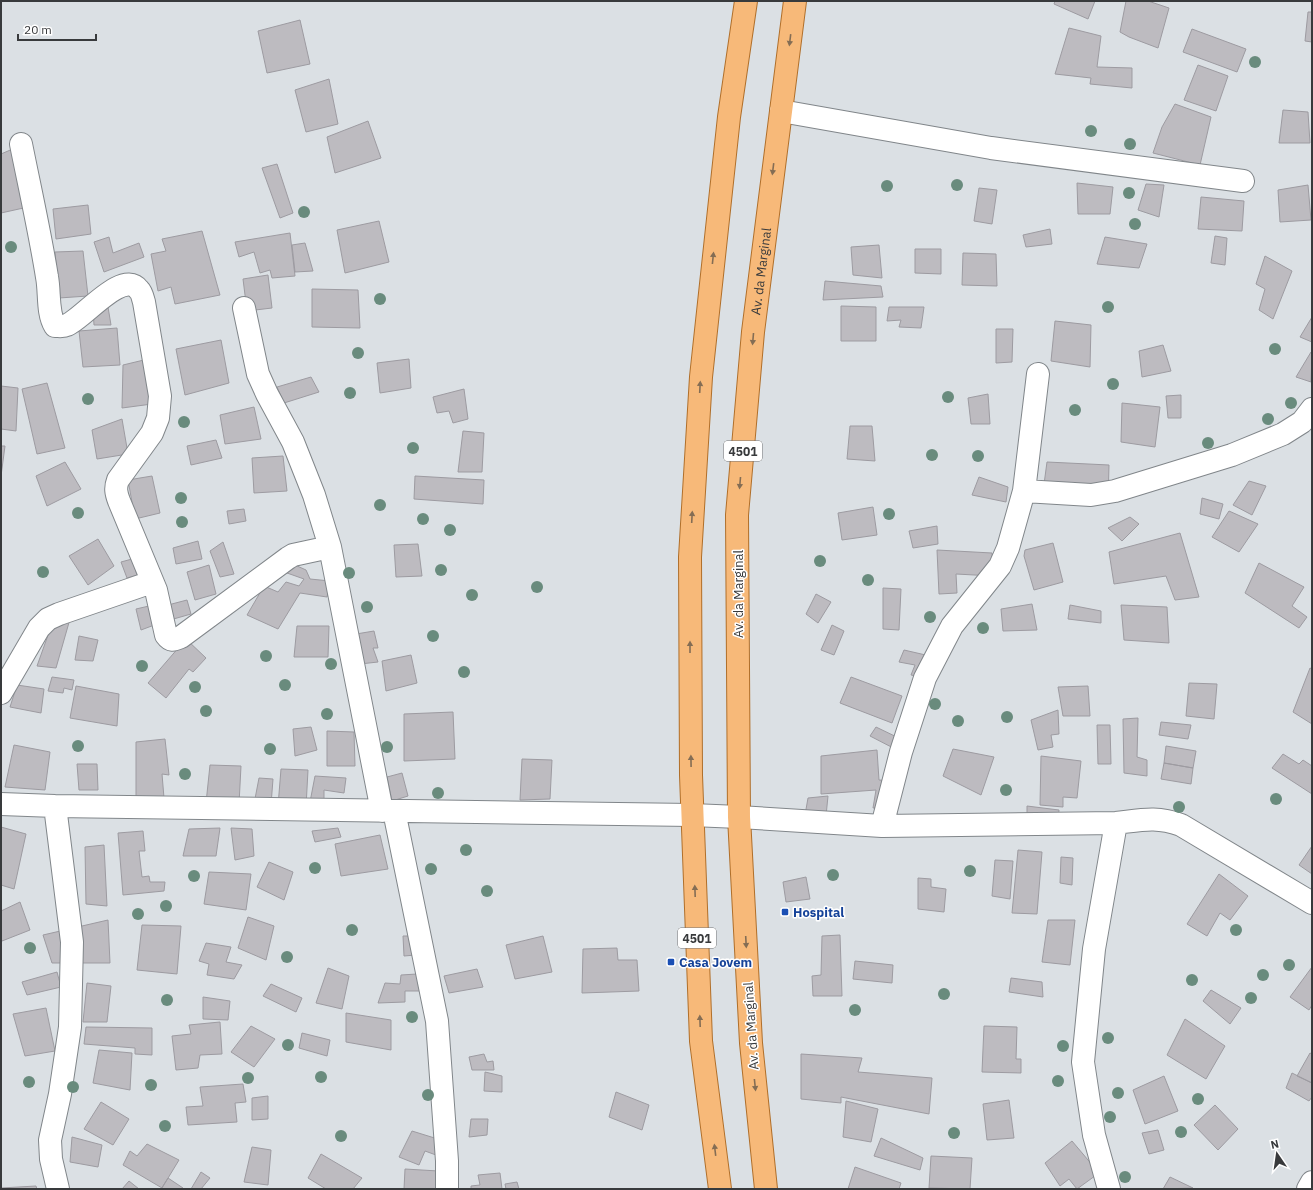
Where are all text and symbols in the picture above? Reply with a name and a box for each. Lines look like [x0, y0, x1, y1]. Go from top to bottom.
scale bar [18, 16, 96, 42]
text: 20 m [24, 22, 52, 37]
one-way arrow [787, 34, 793, 46]
one-way arrow [770, 163, 777, 175]
street label: Av. da Marginal [747, 226, 775, 316]
one-way arrow [710, 252, 717, 264]
one-way arrow [749, 333, 756, 345]
one-way arrow [697, 380, 703, 393]
road number: 4501 [724, 441, 762, 461]
one-way arrow [737, 477, 743, 489]
one-way arrow [689, 511, 696, 523]
street label: Av. da Marginal [730, 550, 747, 638]
one-way arrow [687, 640, 693, 653]
one-way arrow [688, 754, 694, 767]
one-way arrow [692, 884, 698, 897]
place label: Hospital [793, 904, 844, 921]
marker: Hospital [780, 907, 790, 917]
road number: 4501 [678, 928, 716, 948]
one-way arrow [742, 936, 749, 948]
place label: Casa Jovem [679, 954, 752, 971]
marker: Casa Jovem [666, 957, 676, 967]
street label: Av. da Marginal [739, 981, 763, 1070]
one-way arrow [697, 1015, 704, 1027]
one-way arrow [752, 1079, 759, 1091]
north arrow [1257, 1134, 1297, 1174]
text: N [1269, 1137, 1280, 1152]
one-way arrow [712, 1144, 718, 1156]

